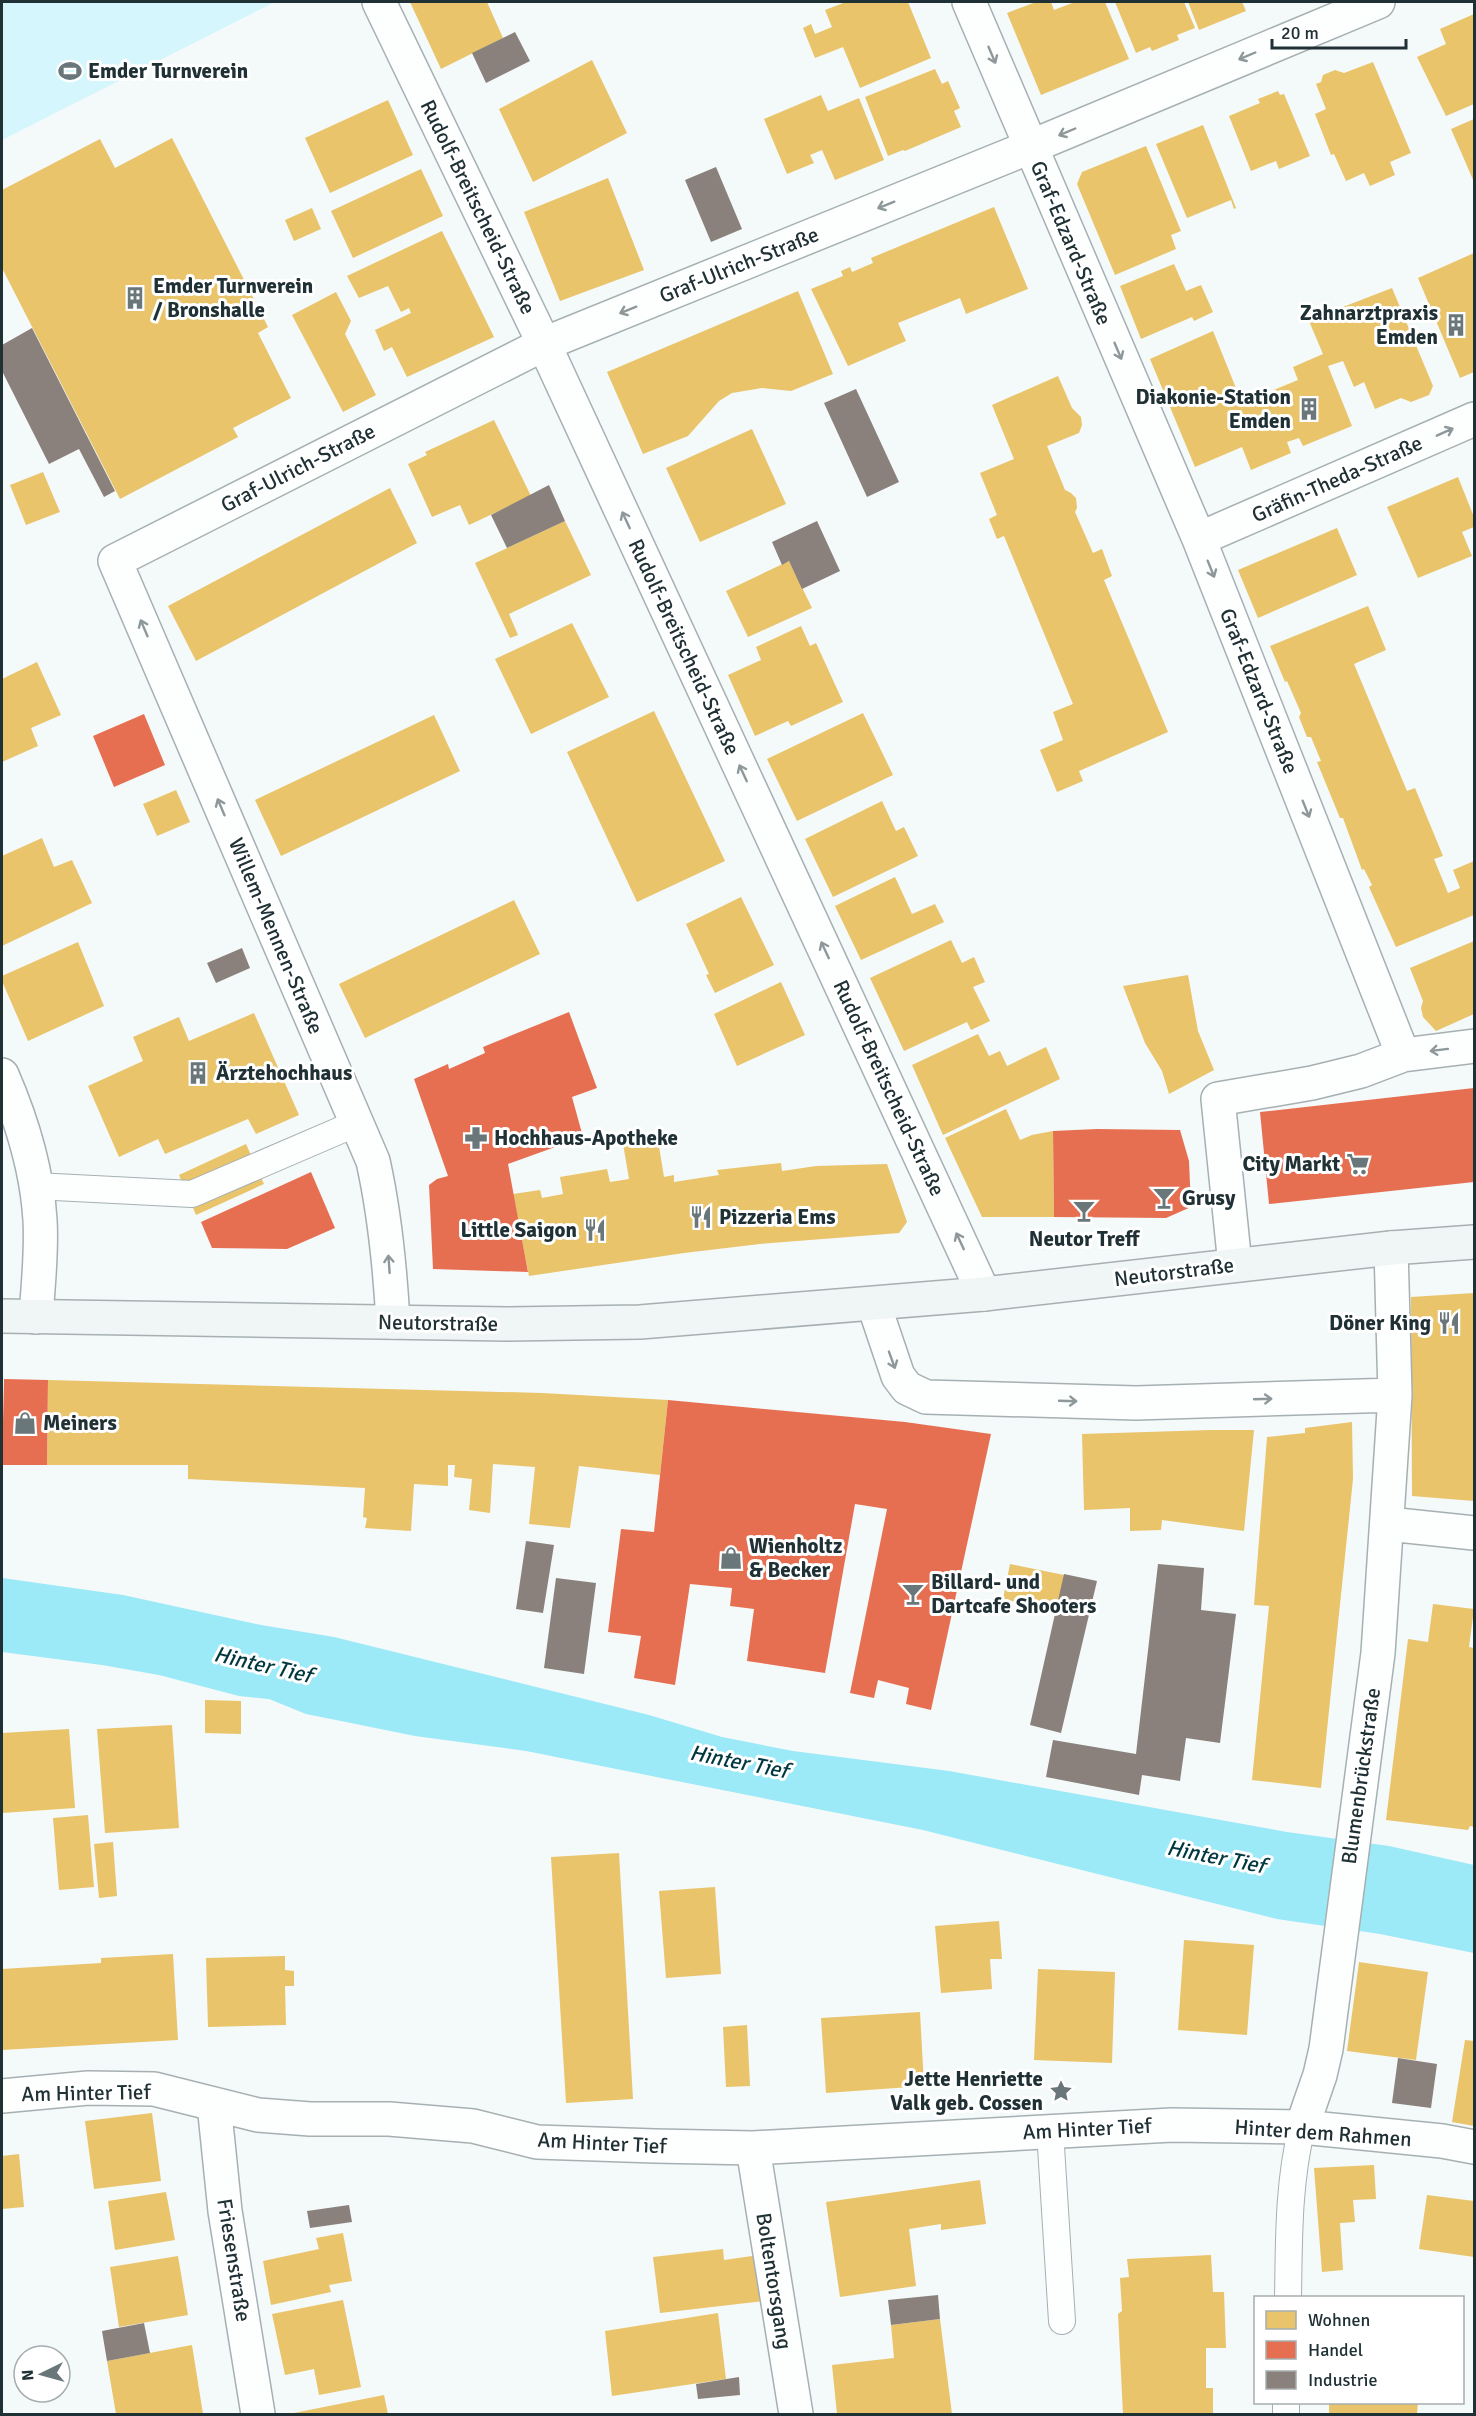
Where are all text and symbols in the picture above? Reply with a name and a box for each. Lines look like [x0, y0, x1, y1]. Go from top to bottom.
scale bar [1272, 12, 1406, 50]
text: 20 m [1281, 22, 1319, 44]
one-way arrow [987, 46, 998, 64]
one-way arrow [1238, 51, 1257, 62]
sports icon: Emder Turnverein [57, 58, 83, 84]
place label: Emder Turnverein [88, 58, 248, 84]
street label: Rudolf-Breitscheid-Straße [415, 96, 541, 318]
one-way arrow [1058, 127, 1077, 138]
street label: Graf-Edzard-Straße [1025, 157, 1117, 329]
one-way arrow [878, 200, 896, 211]
street label: Graf-Ulrich-Straße [655, 221, 823, 309]
place label: Emder Turnverein / Bronshalle [153, 273, 313, 323]
building icon: Emder Turnverein / Bronshalle [122, 285, 148, 311]
place label: Zahnarztpraxis Emden [1300, 300, 1438, 350]
one-way arrow [619, 305, 638, 316]
building icon: Zahnarztpraxis Emden [1443, 312, 1469, 338]
one-way arrow [1113, 341, 1124, 359]
place label: Diakonie-Station Emden [1136, 384, 1291, 434]
building icon: Diakonie-Station Emden [1296, 396, 1322, 422]
street label: Graf-Ulrich-Straße [216, 418, 380, 518]
one-way arrow [1436, 425, 1454, 437]
street label: Gräfin-Theda-Straße [1248, 430, 1426, 528]
one-way arrow [619, 511, 631, 529]
street label: Rudolf-Breitscheid-Straße [622, 535, 746, 759]
one-way arrow [1206, 559, 1217, 577]
street label: Graf-Edzard-Straße [1214, 605, 1304, 777]
one-way arrow [137, 620, 149, 638]
one-way arrow [736, 764, 747, 782]
one-way arrow [215, 799, 226, 817]
one-way arrow [1301, 799, 1312, 817]
street label: Willem-Mennen-Straße [223, 834, 329, 1038]
one-way arrow [818, 941, 830, 959]
street label: Rudolf-Breitscheid-Straße [827, 976, 951, 1200]
one-way arrow [1429, 1045, 1449, 1056]
building icon: Ärztehochhaus [185, 1060, 211, 1086]
place label: Ärztehochhaus [216, 1060, 352, 1086]
pharmacy icon: Hochhaus-Apotheke [463, 1125, 489, 1151]
place label: Hochhaus-Apotheke [494, 1125, 678, 1151]
place label: City Markt [1242, 1151, 1340, 1177]
supermarket icon: City Markt [1345, 1151, 1371, 1177]
bar icon: Grusy [1151, 1185, 1177, 1211]
place label: Grusy [1182, 1185, 1236, 1211]
bar icon: Neutor Treff [1071, 1198, 1097, 1224]
restaurant icon: Pizzeria Ems [688, 1204, 714, 1230]
place label: Pizzeria Ems [719, 1204, 835, 1230]
place label: Little Saigon [461, 1217, 577, 1243]
restaurant icon: Little Saigon [582, 1217, 608, 1243]
place label: Neutor Treff [1029, 1226, 1140, 1252]
one-way arrow [953, 1233, 965, 1251]
street label: Neutorstraße [1113, 1252, 1235, 1292]
one-way arrow [384, 1254, 395, 1274]
street label: Neutorstraße [378, 1309, 498, 1337]
place label: Döner King [1329, 1310, 1431, 1336]
restaurant icon: Döner King [1436, 1310, 1462, 1336]
one-way arrow [887, 1351, 898, 1369]
one-way arrow [1252, 1393, 1272, 1405]
one-way arrow [1057, 1396, 1077, 1407]
shop icon: Meiners [12, 1410, 38, 1436]
place label: Meiners [43, 1410, 117, 1436]
place label: Wienholtz & Becker [749, 1533, 842, 1583]
shop icon: Wienholtz & Becker [718, 1545, 744, 1571]
place label: Billard- und Dartcafe Shooters [931, 1569, 1096, 1619]
bar icon: Billard- und Dartcafe Shooters [900, 1581, 926, 1607]
water label: Hinter Tief [211, 1640, 320, 1690]
street label: Blumenbrückstraße [1336, 1686, 1386, 1866]
water label: Hinter Tief [688, 1739, 796, 1785]
water label: Hinter Tief [1165, 1834, 1273, 1880]
place label: Jette Henriette Valk geb. Cossen [890, 2066, 1043, 2116]
place icon: Jette Henriette Valk geb. Cossen [1048, 2078, 1074, 2104]
street label: Am Hinter Tief [21, 2079, 152, 2107]
street label: Am Hinter Tief [1022, 2113, 1153, 2145]
street label: Hinter dem Rahmen [1234, 2114, 1412, 2152]
street label: Am Hinter Tief [537, 2127, 668, 2159]
street label: Friesenstraße [211, 2197, 257, 2323]
street label: Boltentorsgang [750, 2211, 798, 2351]
legend [1254, 2296, 1464, 2404]
text: Wohnen [1308, 2309, 1370, 2331]
text: Handel [1308, 2339, 1363, 2361]
north arrow [12, 2344, 72, 2404]
text: N [18, 2369, 39, 2382]
text: Industrie [1308, 2369, 1378, 2391]

